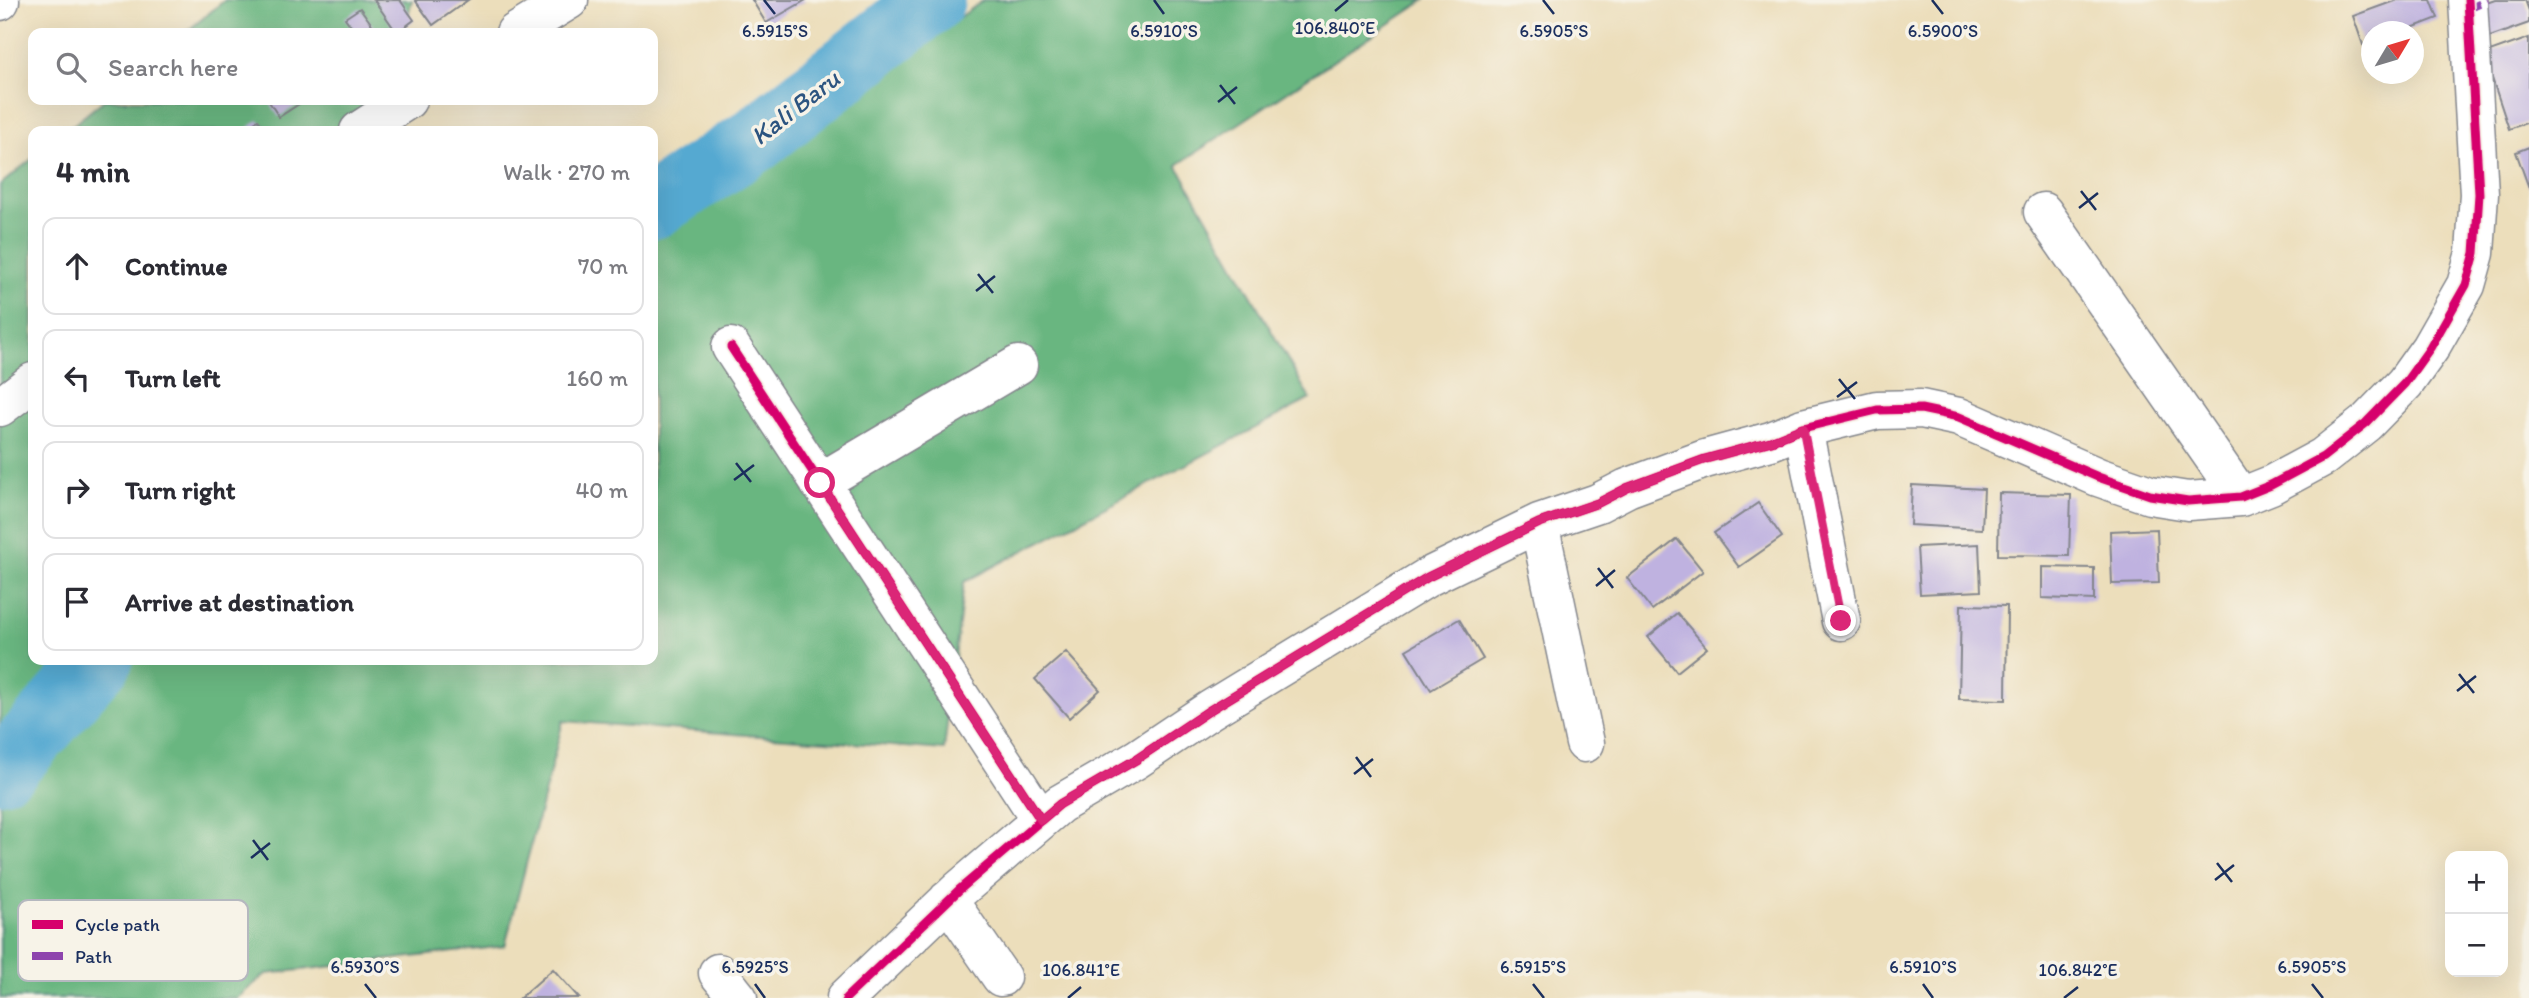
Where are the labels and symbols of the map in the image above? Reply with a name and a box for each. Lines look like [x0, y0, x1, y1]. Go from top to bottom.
text: 106.840°E [1295, 17, 1375, 39]
text: 6.5915°S [742, 20, 808, 42]
text: 6.5910°S [1130, 20, 1198, 42]
text: 6.5905°S [1520, 20, 1588, 42]
text: 6.5900°S [1908, 20, 1978, 42]
north arrow [2361, 21, 2424, 84]
water label: Kali Baru [744, 62, 846, 152]
route start [804, 467, 835, 498]
route end [1825, 605, 1856, 636]
legend [18, 900, 248, 981]
text: Cycle path [75, 913, 160, 936]
text: Path [75, 945, 112, 968]
text: 6.5930°S [330, 956, 400, 978]
text: 6.5925°S [721, 956, 789, 978]
text: 6.5915°S [1500, 956, 1566, 978]
text: 6.5910°S [1889, 956, 1957, 978]
text: 6.5905°S [2278, 956, 2346, 978]
text: 106.841°E [1042, 959, 1120, 981]
text: 106.842°E [2039, 959, 2117, 981]

